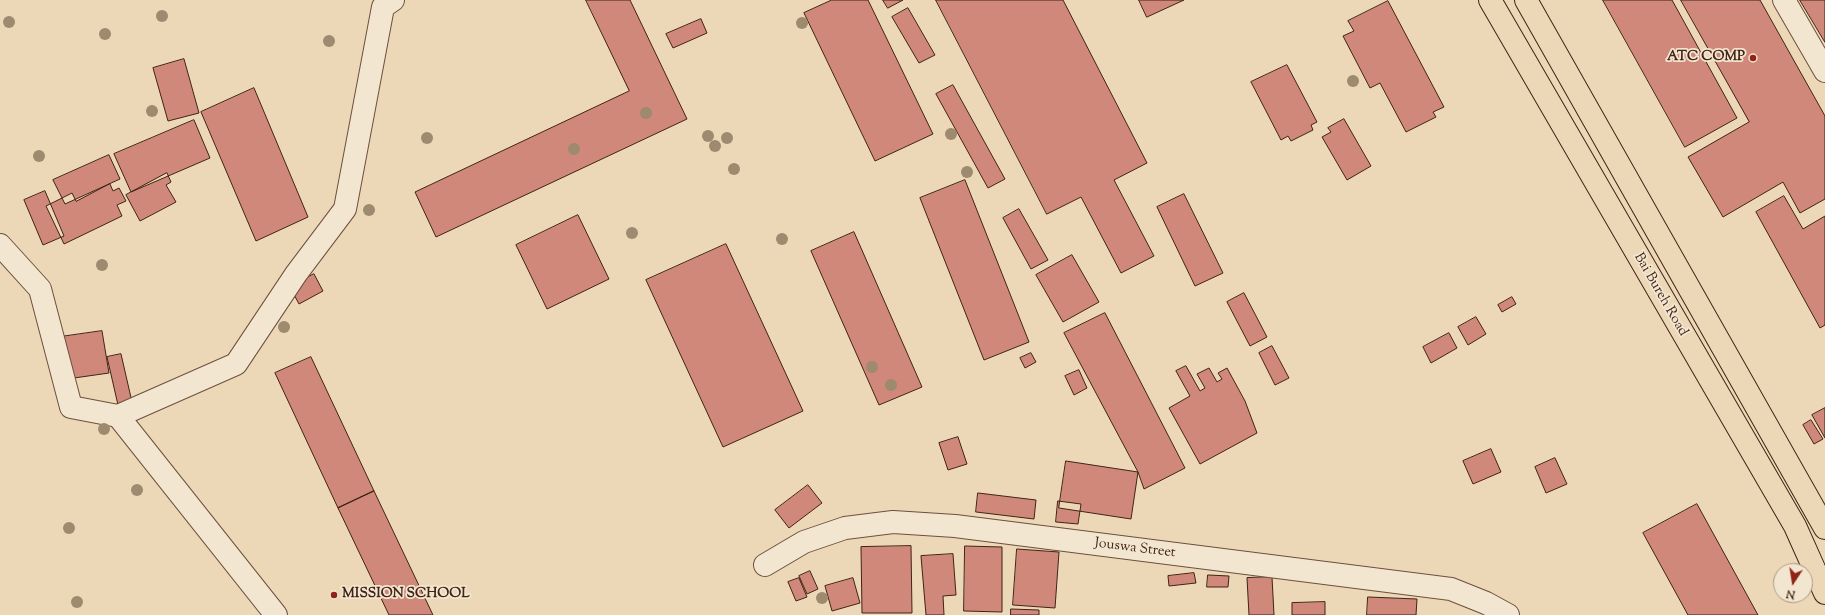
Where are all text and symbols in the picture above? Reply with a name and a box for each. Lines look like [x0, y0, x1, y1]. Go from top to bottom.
place label: ATC COMP [1667, 50, 1745, 66]
marker: ATC COMP [1748, 53, 1758, 63]
street label: Bai Bureh Road [1629, 250, 1691, 340]
street label: Jouswa Street [1094, 536, 1176, 562]
north arrow [1773, 563, 1813, 603]
text: N [1785, 585, 1797, 602]
place label: MISSION SCHOOL [342, 587, 470, 603]
marker: MISSION SCHOOL [329, 590, 339, 600]

